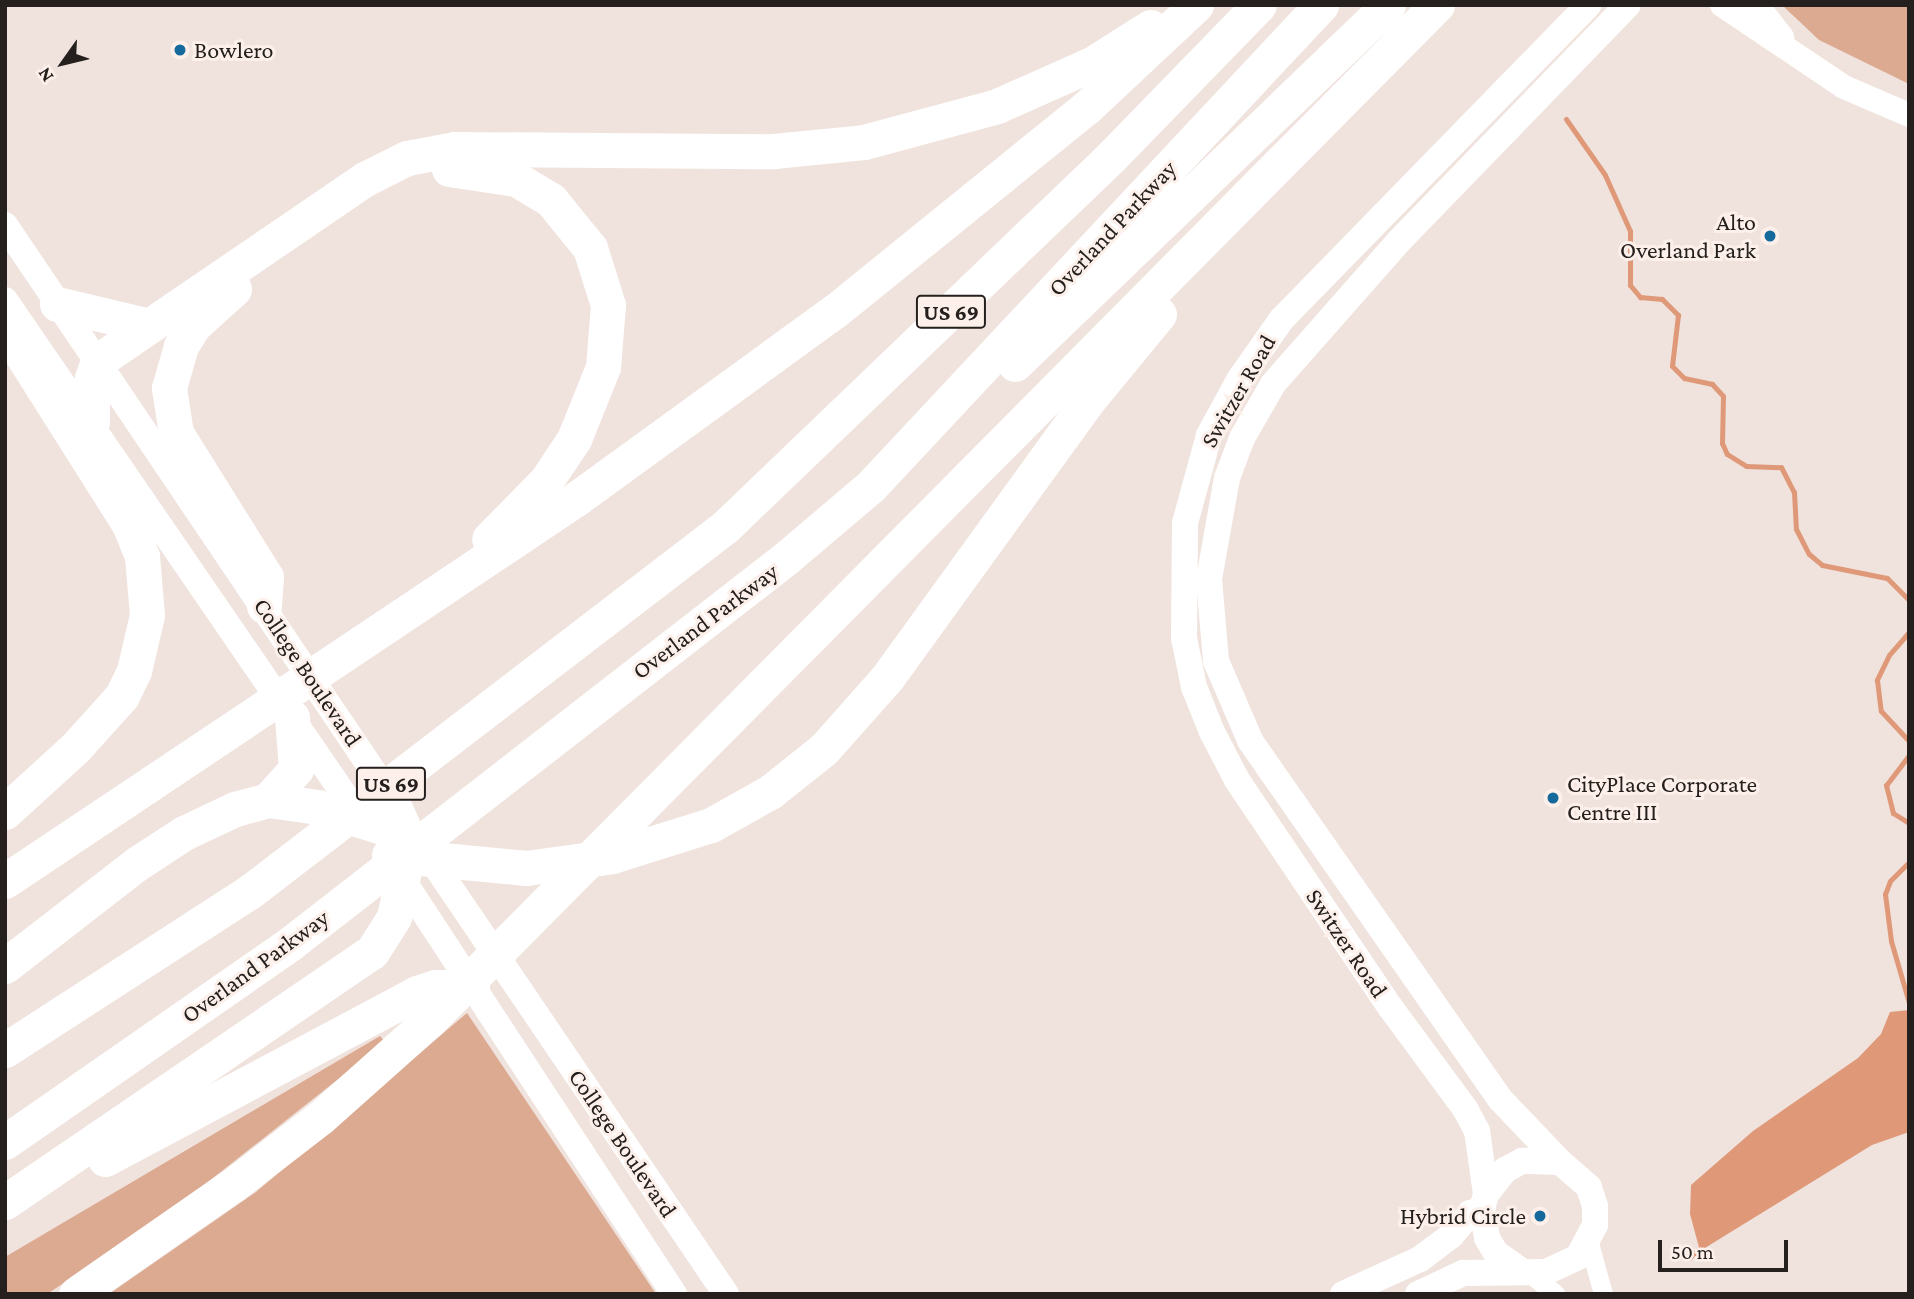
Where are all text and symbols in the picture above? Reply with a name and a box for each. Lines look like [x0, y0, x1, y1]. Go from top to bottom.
north arrow [28, 28, 98, 98]
place label: Bowlero [194, 36, 273, 64]
marker: Bowlero [172, 42, 188, 58]
text: N [33, 64, 58, 86]
street label: Overland Parkway [1042, 154, 1182, 302]
place label: Alto Overland Park [1620, 208, 1756, 264]
marker: Alto Overland Park [1762, 228, 1778, 244]
road number: US 69 [914, 292, 988, 332]
street label: Switzer Road [1194, 330, 1282, 452]
street label: Overland Parkway [626, 557, 784, 685]
street label: College Boulevard [248, 592, 368, 752]
road number: US 69 [354, 764, 428, 804]
place label: CityPlace Corporate Centre III [1567, 770, 1757, 826]
marker: CityPlace Corporate Centre III [1545, 790, 1561, 806]
street label: Switzer Road [1300, 883, 1394, 1003]
street label: Overland Parkway [176, 903, 334, 1029]
street label: College Boulevard [563, 1063, 683, 1223]
place label: Hybrid Circle [1400, 1202, 1526, 1230]
marker: Hybrid Circle [1532, 1208, 1548, 1224]
scale bar [1662, 1226, 1792, 1270]
text: 50 m [1671, 1240, 1714, 1264]

